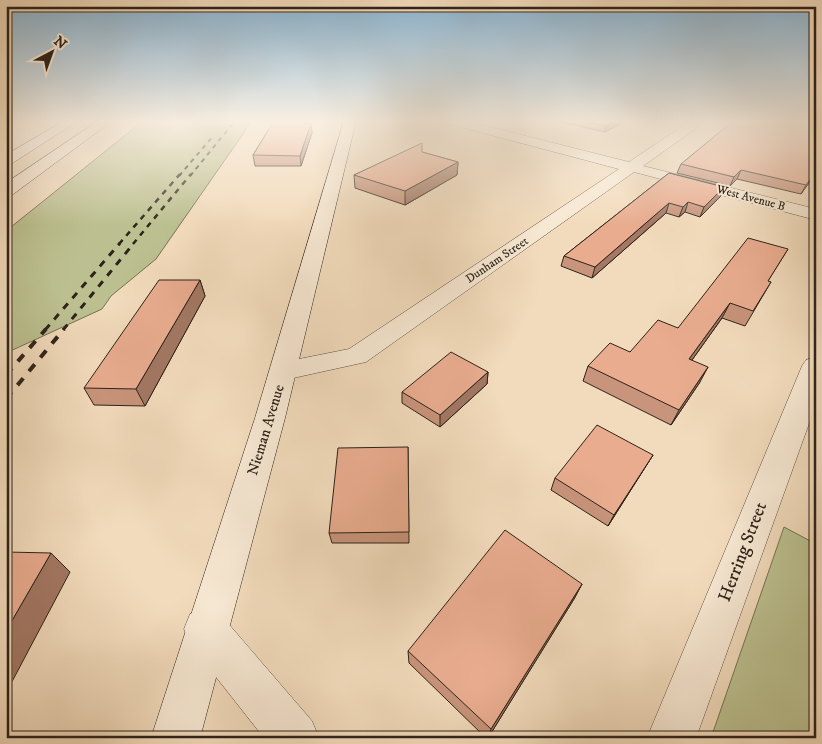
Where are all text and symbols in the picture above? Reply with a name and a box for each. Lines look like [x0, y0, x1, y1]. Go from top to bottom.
north arrow [28, 28, 78, 78]
text: N [50, 32, 70, 54]
street label: West Avenue B [714, 181, 787, 214]
street label: Dunham Street [463, 233, 531, 286]
street label: Nieman Avenue [243, 382, 289, 478]
street label: Herring Street [714, 499, 772, 605]

